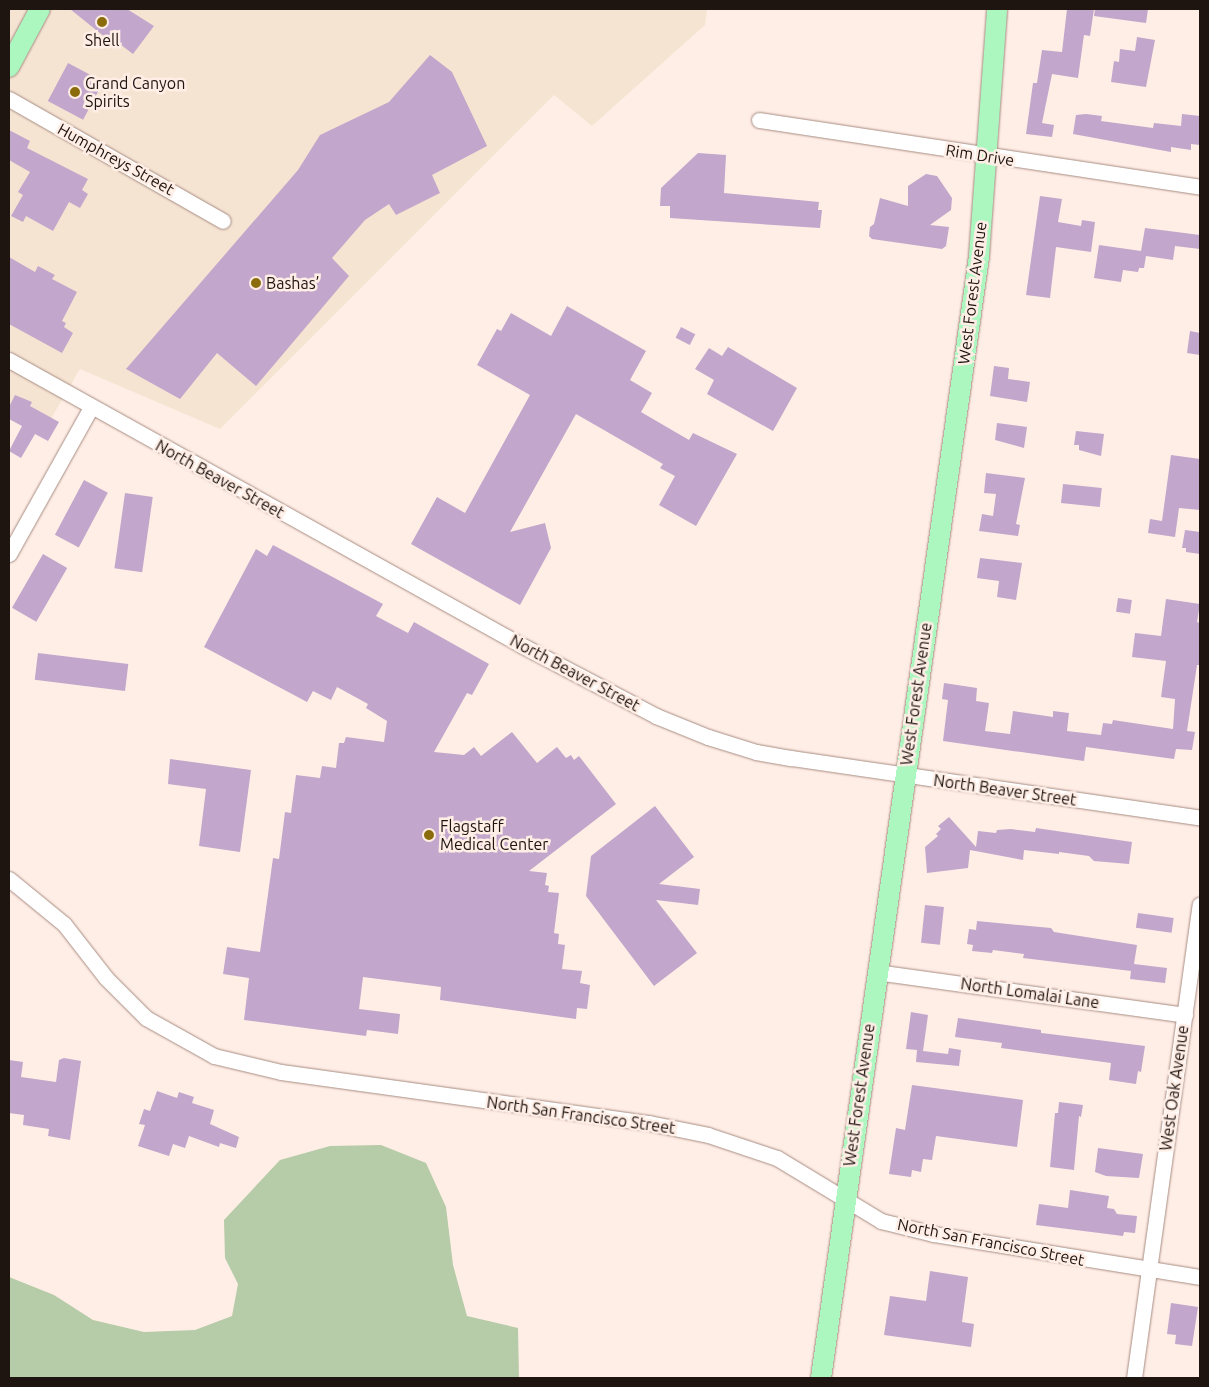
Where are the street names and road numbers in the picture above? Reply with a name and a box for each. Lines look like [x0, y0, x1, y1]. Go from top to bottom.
street label: Humphreys Street [54, 119, 178, 199]
street label: Rim Drive [944, 140, 1016, 170]
street label: West Forest Avenue [954, 221, 990, 365]
street label: North Beaver Street [152, 436, 288, 522]
street label: West Forest Avenue [896, 621, 936, 767]
street label: North Beaver Street [507, 631, 643, 715]
street label: North Beaver Street [932, 770, 1078, 810]
street label: North Lomalai Lane [959, 974, 1101, 1012]
street label: West Forest Avenue [839, 1022, 879, 1168]
street label: West Oak Avenue [1156, 1024, 1192, 1152]
street label: North San Francisco Street [485, 1092, 677, 1138]
street label: North San Francisco Street [896, 1214, 1086, 1270]

